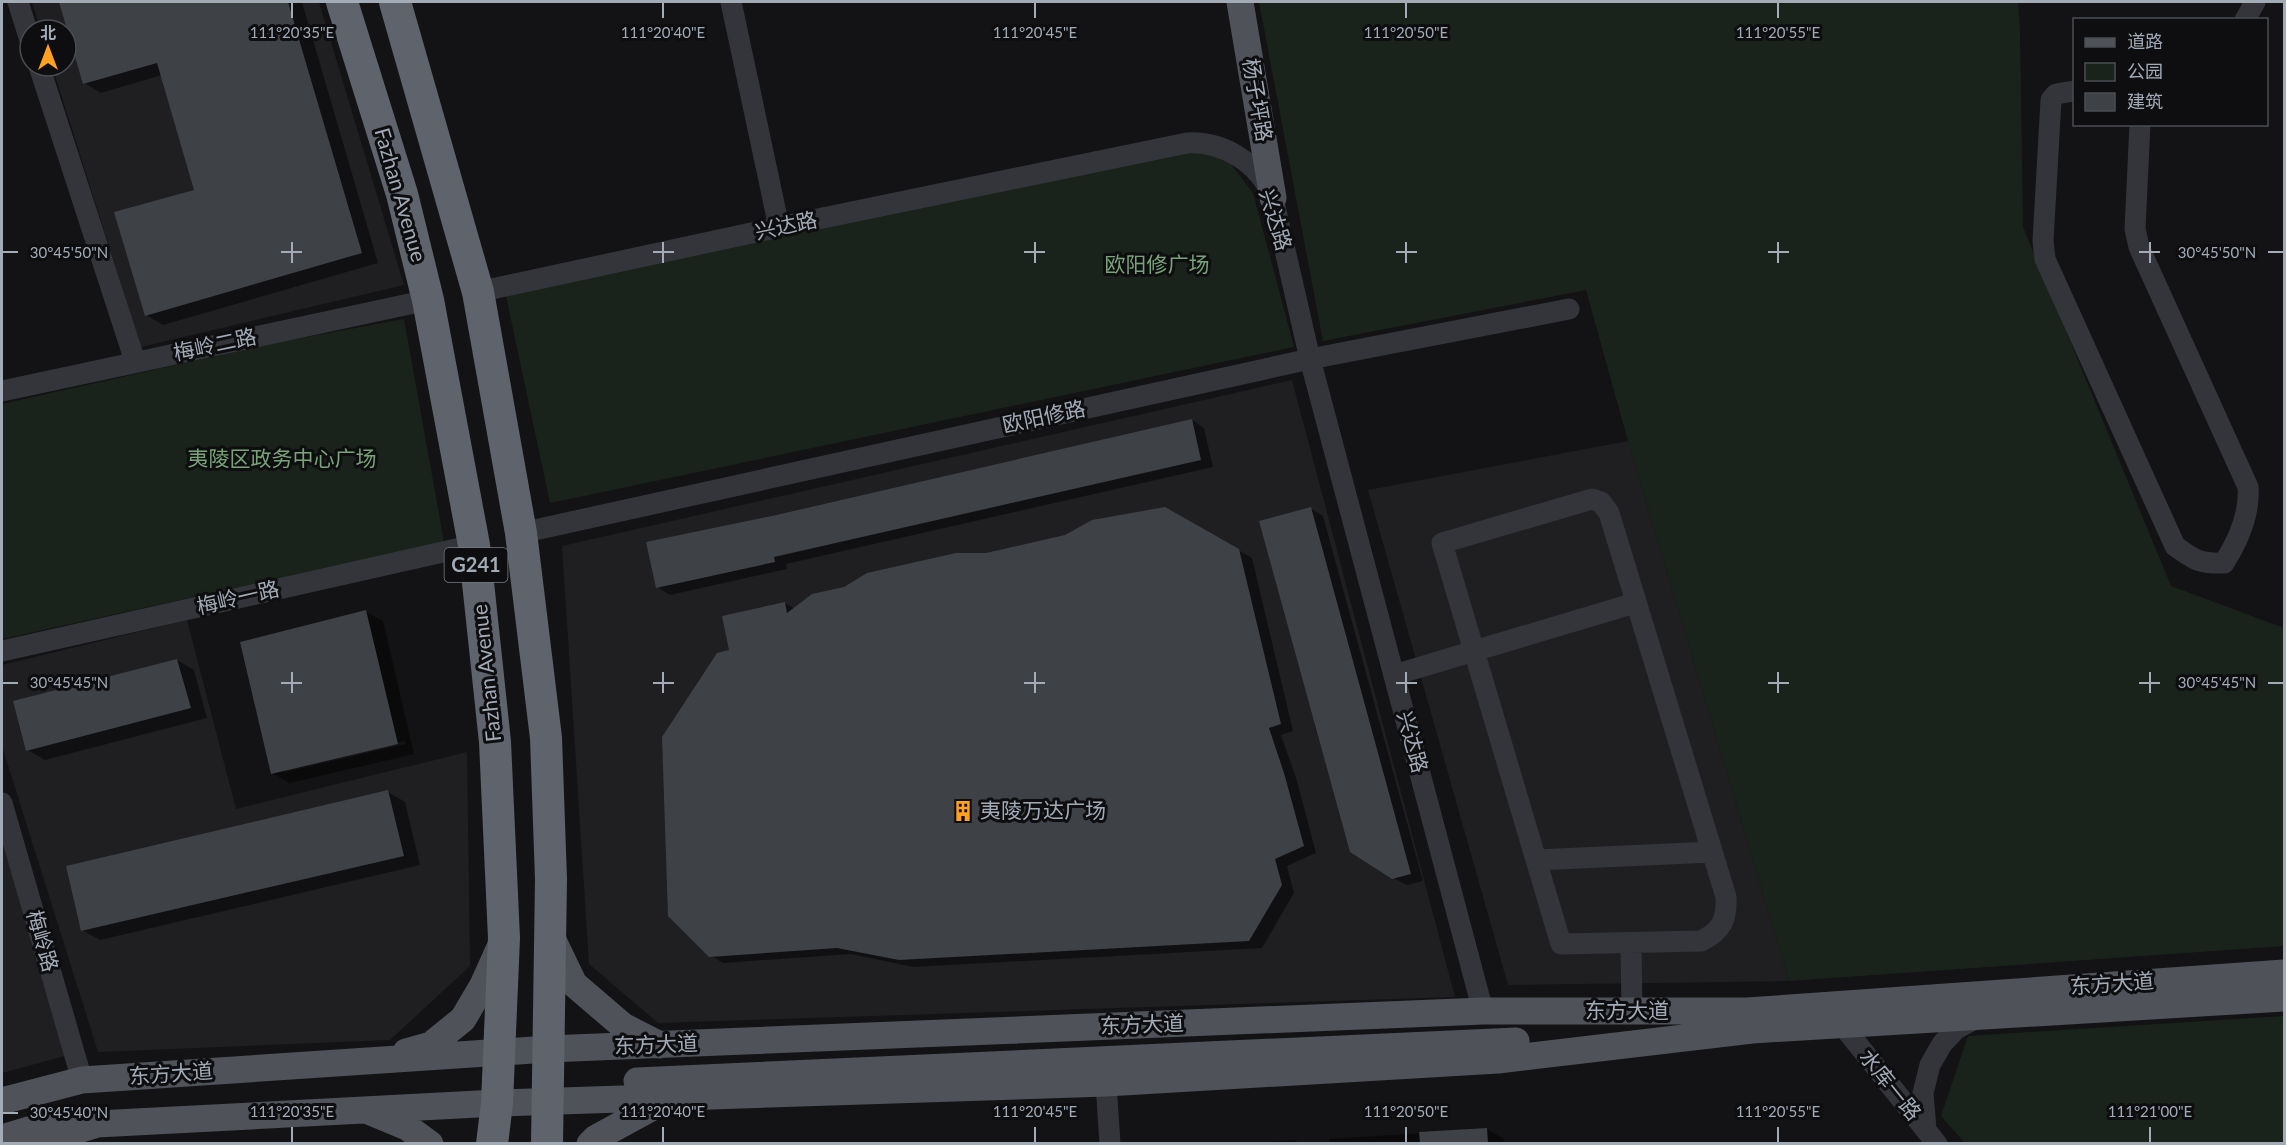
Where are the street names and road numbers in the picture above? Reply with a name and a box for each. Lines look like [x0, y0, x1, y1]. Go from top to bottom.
street label: 杨子坪路 [1239, 56, 1278, 143]
street label: Fazhan Avenue [370, 125, 433, 265]
street label: 兴达路 [1255, 186, 1298, 253]
street label: 兴达路 [752, 206, 819, 243]
street label: 梅岭二路 [171, 323, 258, 364]
street label: 欧阳修路 [1000, 395, 1087, 436]
road number: G241 [444, 548, 508, 582]
street label: 梅岭一路 [194, 575, 281, 618]
street label: Fazhan Avenue [466, 603, 505, 743]
street label: 兴达路 [1393, 708, 1434, 775]
street label: 梅岭路 [23, 907, 64, 974]
street label: 东方大道 [2069, 967, 2155, 998]
street label: 东方大道 [1585, 997, 1669, 1022]
street label: 东方大道 [1100, 1010, 1184, 1037]
street label: 东方大道 [614, 1030, 698, 1057]
street label: 水库一路 [1855, 1044, 1927, 1125]
street label: 东方大道 [128, 1057, 214, 1088]

